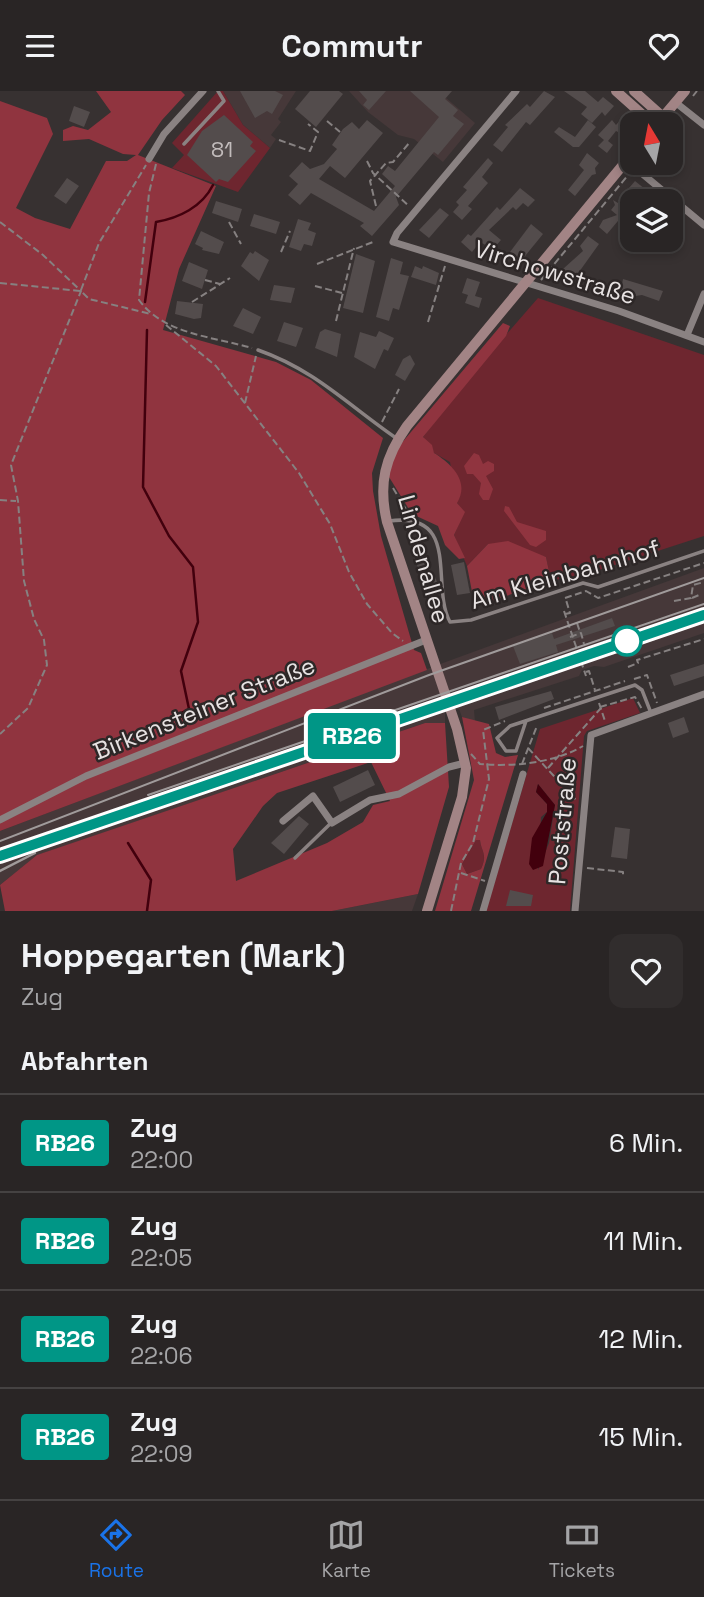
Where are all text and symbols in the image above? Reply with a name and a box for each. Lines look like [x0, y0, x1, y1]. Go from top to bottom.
text: Commutr [281, 26, 423, 66]
icon: menu [21, 27, 59, 65]
icon: heart [645, 27, 683, 65]
north arrow [620, 112, 682, 175]
map controls [620, 112, 683, 252]
house number: 81 [211, 136, 233, 163]
button: layers [620, 189, 683, 252]
street label: Virchowstraße [470, 233, 640, 311]
street label: Lindenallee [391, 491, 457, 627]
street label: Am Kleinbahnhof [467, 532, 663, 616]
unlabelled marker [612, 626, 642, 656]
street label: Birkensteiner Straße [88, 649, 320, 767]
line badge: RB26 [303, 713, 401, 759]
text: RB26 [322, 720, 382, 751]
street label: Poststraße [541, 756, 583, 886]
button: heart [609, 934, 683, 1008]
text: Hoppegarten (Mark) [21, 935, 345, 977]
text: Zug [21, 982, 63, 1012]
text: Abfahrten [21, 1044, 149, 1078]
text: Zug [130, 1111, 178, 1145]
text: 6 Min. [609, 1126, 683, 1160]
text: RB26 [35, 1127, 95, 1158]
text: 22:00 [130, 1145, 193, 1175]
text: Zug [130, 1209, 178, 1243]
text: 11 Min. [603, 1224, 683, 1258]
text: RB26 [35, 1225, 95, 1256]
text: 22:05 [130, 1243, 192, 1273]
text: Zug [130, 1307, 178, 1341]
text: 12 Min. [598, 1322, 683, 1356]
text: RB26 [35, 1323, 95, 1354]
text: 22:06 [130, 1341, 193, 1371]
text: Zug [130, 1405, 178, 1439]
text: 15 Min. [598, 1420, 683, 1454]
text: RB26 [35, 1421, 95, 1452]
text: 22:09 [130, 1439, 193, 1469]
tab: Route [89, 1516, 144, 1583]
tab: Karte [322, 1516, 371, 1583]
tab: Tickets [549, 1516, 615, 1583]

